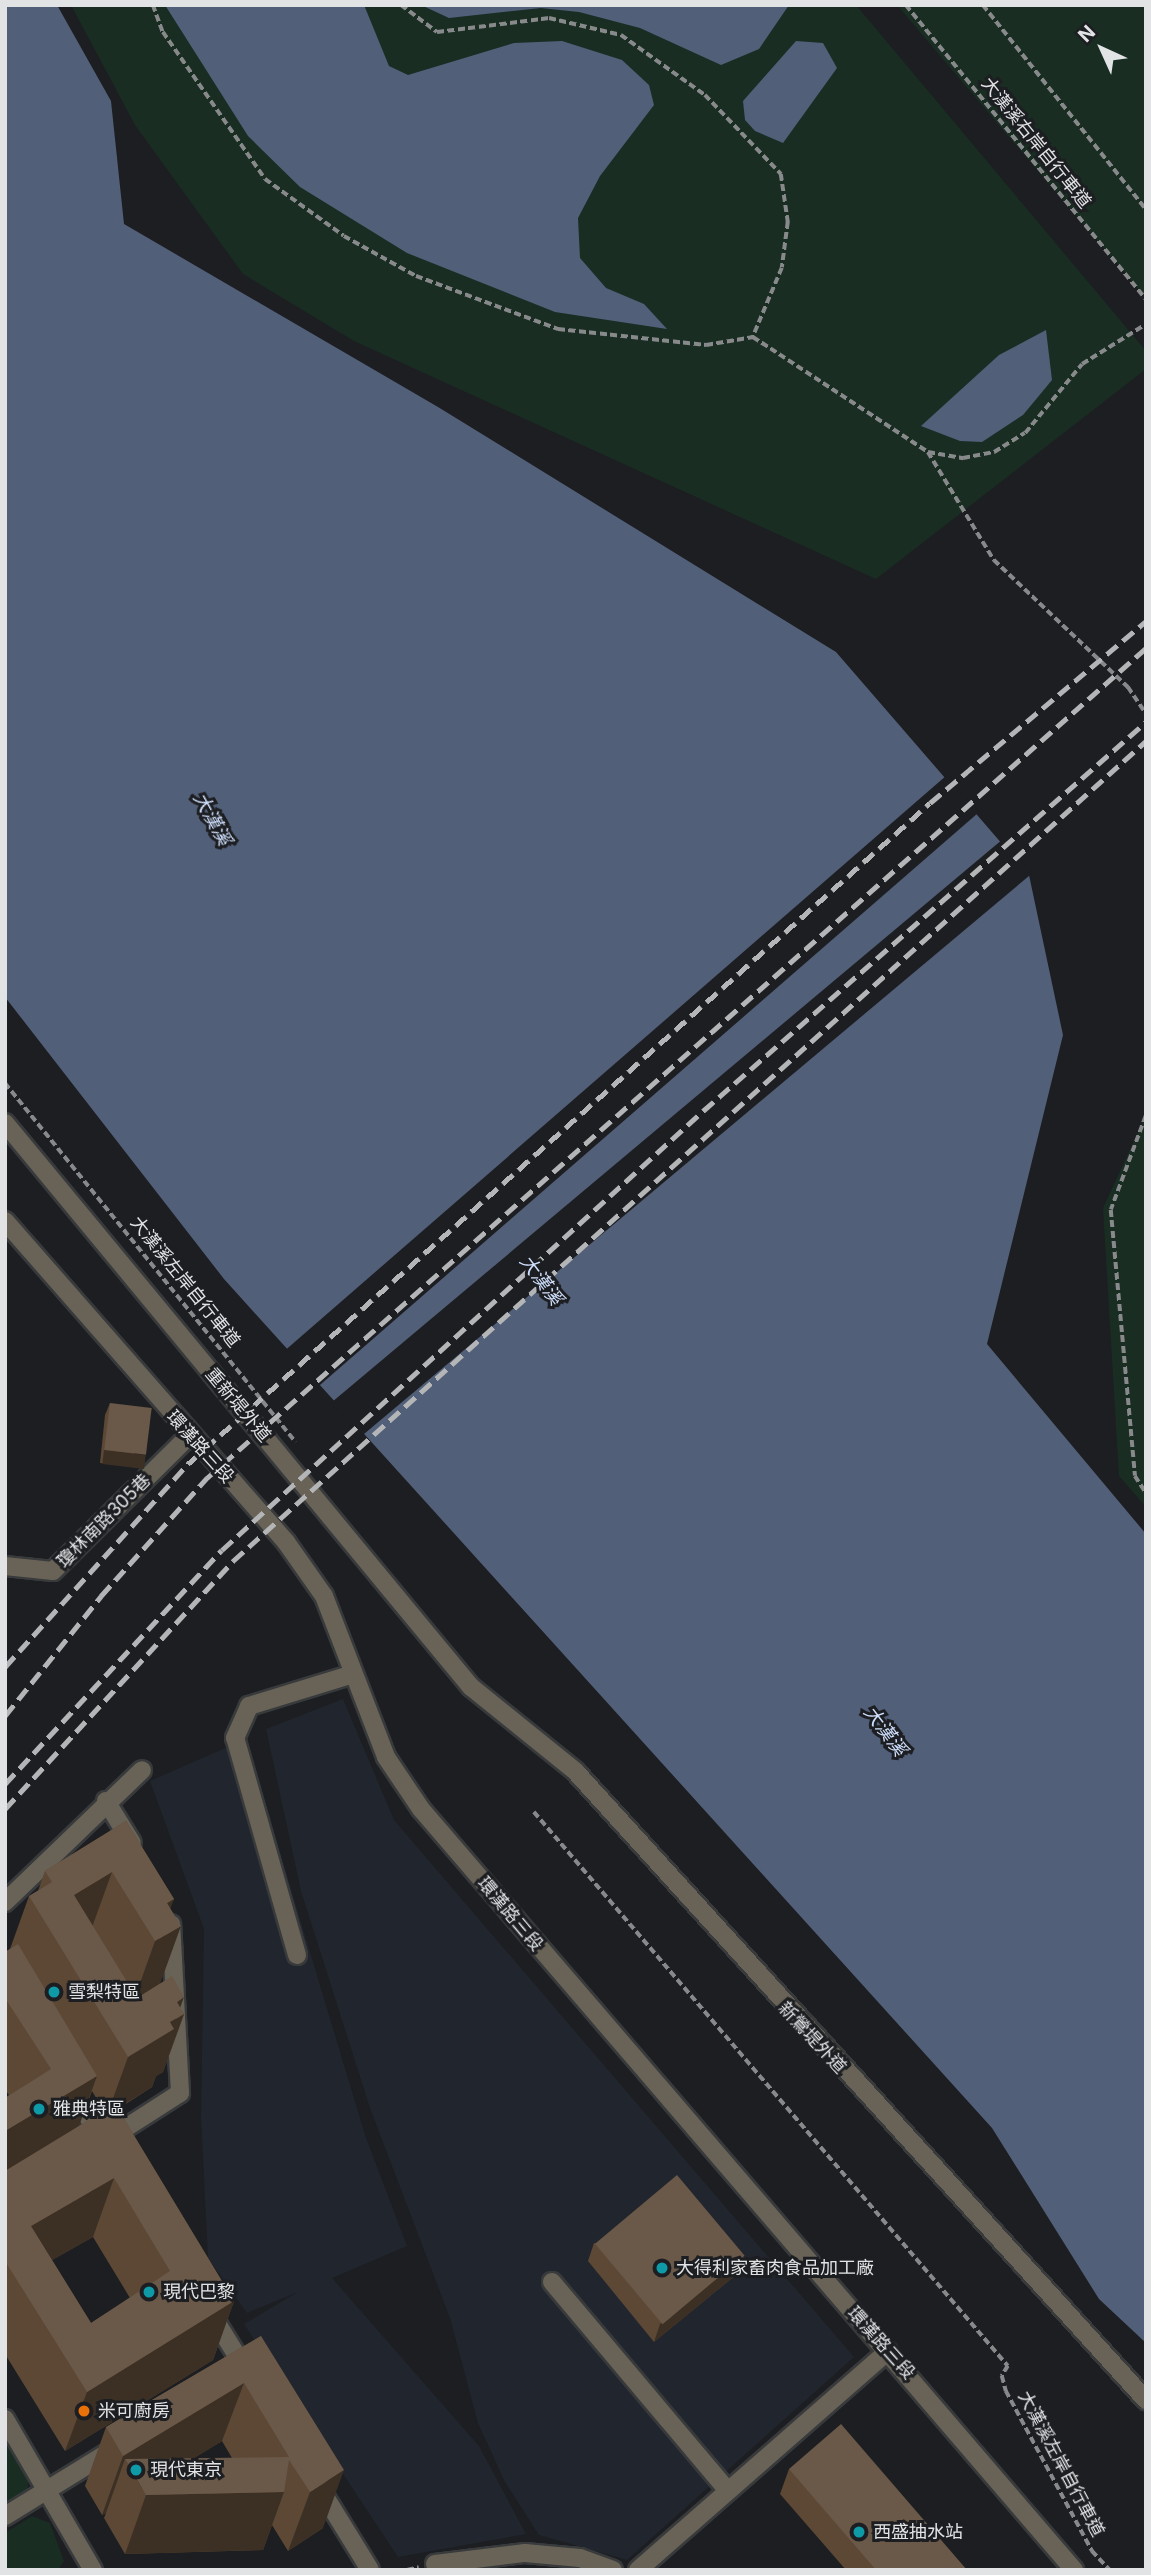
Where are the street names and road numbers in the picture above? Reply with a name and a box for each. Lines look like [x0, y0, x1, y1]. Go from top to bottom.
street label: 大漢溪右岸自行車道 [977, 73, 1095, 213]
street label: 大漢溪左岸自行車道 [126, 1212, 244, 1352]
street label: 重新堤外道 [201, 1364, 275, 1446]
street label: 環漢路三段 [162, 1406, 238, 1488]
street label: 瓊林南路305巷 [53, 1470, 155, 1572]
street label: 環漢路三段 [473, 1873, 547, 1955]
street label: 新鶯堤外道 [773, 1998, 851, 2078]
street label: 環漢路三段 [843, 2302, 919, 2384]
street label: 大漢溪左岸自行車道 [1013, 2387, 1109, 2541]

